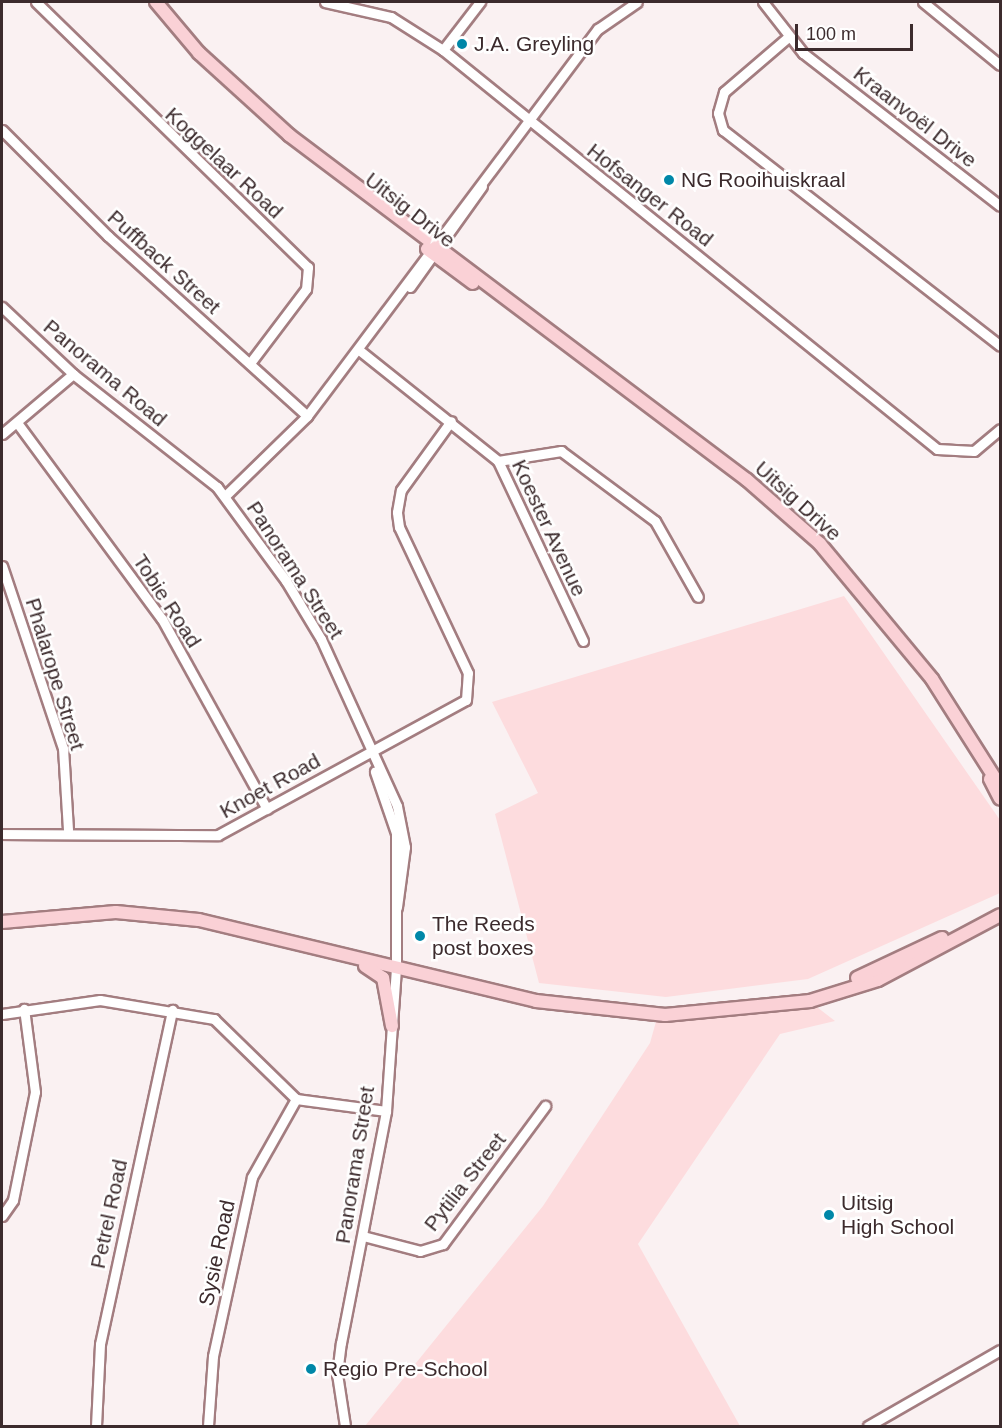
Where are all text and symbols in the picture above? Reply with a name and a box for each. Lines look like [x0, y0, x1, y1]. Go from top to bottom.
scale bar [798, 12, 916, 50]
text: 100 m [806, 24, 856, 44]
place label: J.A. Greyling [474, 31, 594, 57]
marker: J.A. Greyling [455, 37, 469, 51]
street label: Kraanvoël Drive [848, 61, 982, 173]
street label: Koggelaar Road [160, 102, 288, 224]
street label: Hofsanger Road [582, 138, 718, 252]
street label: Uitsig Drive [360, 167, 460, 253]
place label: NG Rooihuiskraal [681, 167, 846, 193]
marker: NG Rooihuiskraal [662, 173, 676, 187]
street label: Puffback Street [102, 205, 226, 319]
street label: Panorama Road [38, 314, 172, 432]
street label: Koester Avenue [506, 455, 592, 601]
street label: Uitsig Drive [750, 456, 846, 546]
street label: Panorama Street [241, 497, 349, 643]
street label: Tobie Road [128, 550, 206, 652]
street label: Phalarope Street [20, 595, 90, 753]
street label: Knoet Road [215, 748, 325, 824]
place label: The Reeds post boxes [432, 911, 535, 961]
marker: The Reeds post boxes [413, 929, 427, 943]
street label: Panorama Street [330, 1085, 380, 1245]
street label: Pytilia Street [419, 1128, 511, 1236]
street label: Petrel Road [85, 1157, 133, 1271]
place label: Uitsig High School [841, 1190, 954, 1240]
street label: Sysie Road [194, 1198, 240, 1308]
marker: Uitsig High School [822, 1208, 836, 1222]
place label: Regio Pre-School [323, 1356, 488, 1382]
marker: Regio Pre-School [304, 1362, 318, 1376]

